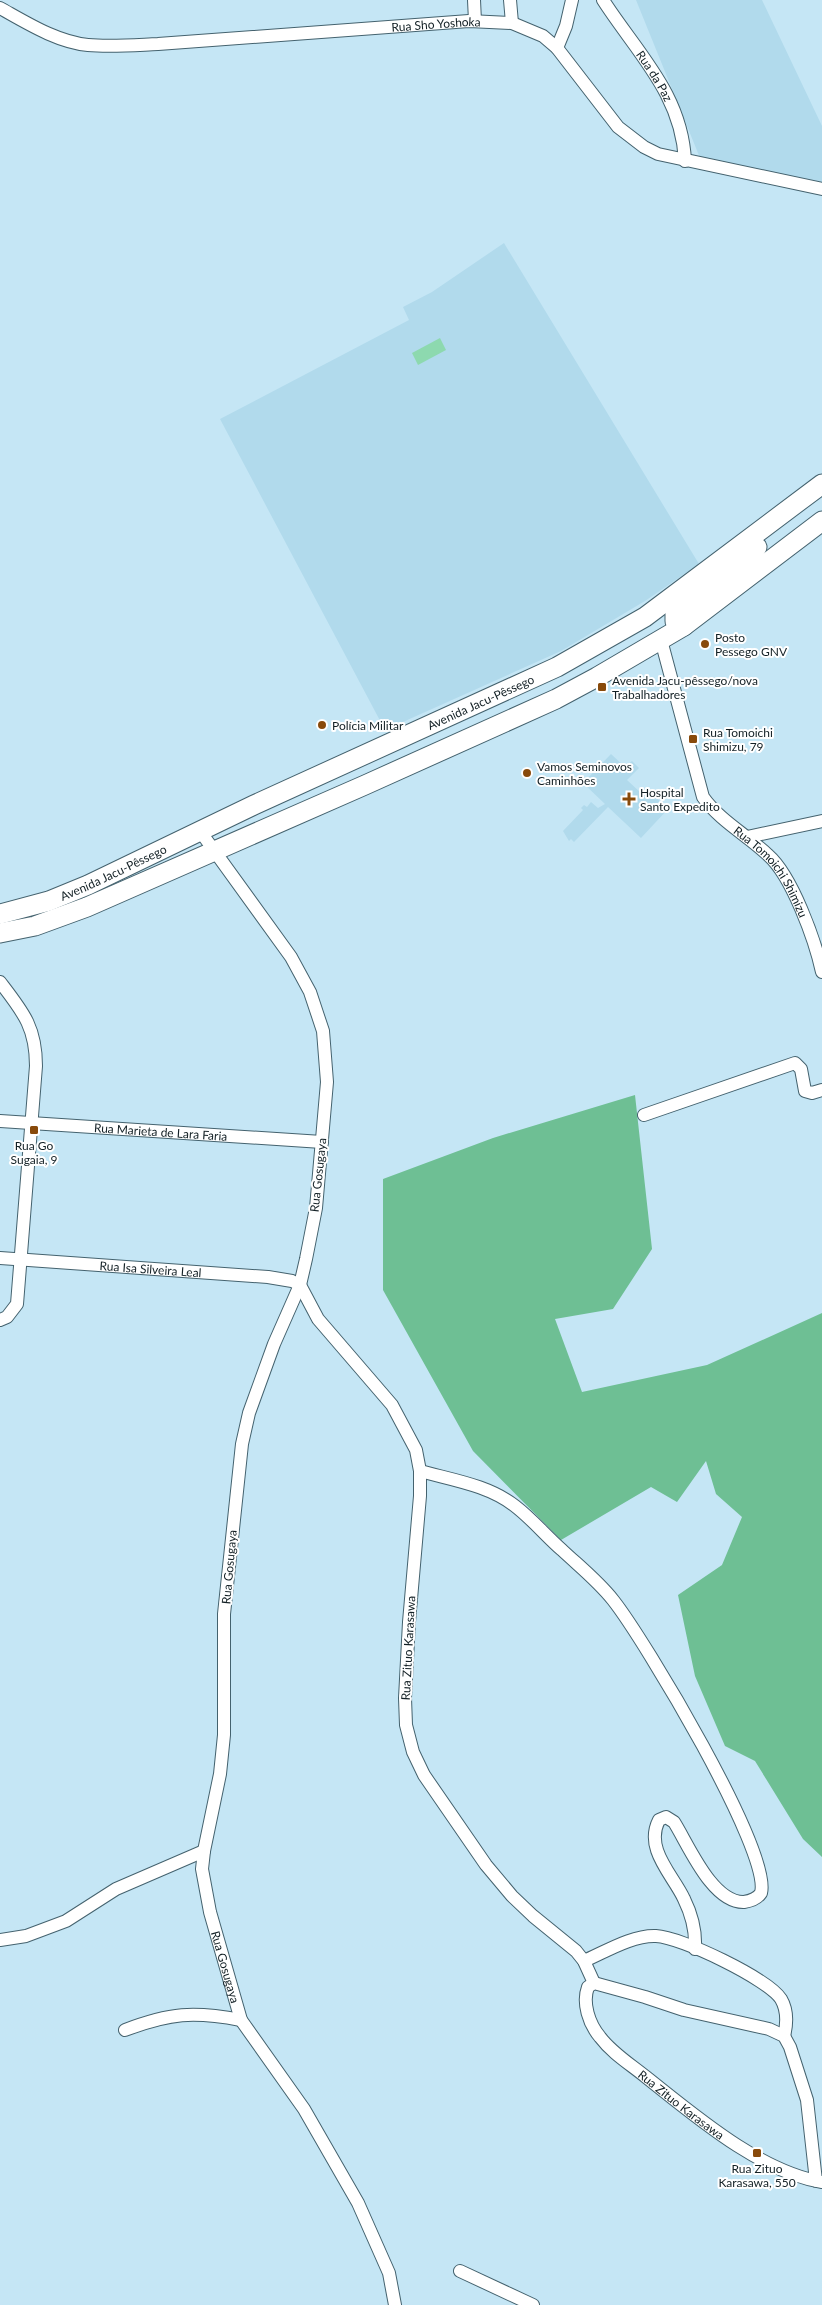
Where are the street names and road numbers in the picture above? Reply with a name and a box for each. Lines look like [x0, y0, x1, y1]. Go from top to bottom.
street label: Rua Sho Yoshoka [391, 13, 481, 34]
street label: Rua da Paz [634, 47, 677, 104]
street label: Avenida Jacu-Pêssego [425, 671, 536, 733]
street label: Rua Tomoichi Shimizu [731, 823, 811, 920]
street label: Avenida Jacu-Pêssego [58, 841, 169, 903]
street label: Rua Marieta de Lara Faria [93, 1120, 228, 1143]
street label: Rua Gosugaya [307, 1137, 329, 1213]
street label: Rua Isa Silveira Leal [99, 1258, 202, 1280]
street label: Rua Gosugaya [218, 1529, 240, 1605]
street label: Rua Zituo Karasawa [398, 1595, 418, 1701]
street label: Rua Gosugaya [208, 1929, 243, 2005]
street label: Rua Zituo Karasawa [635, 2066, 727, 2142]

